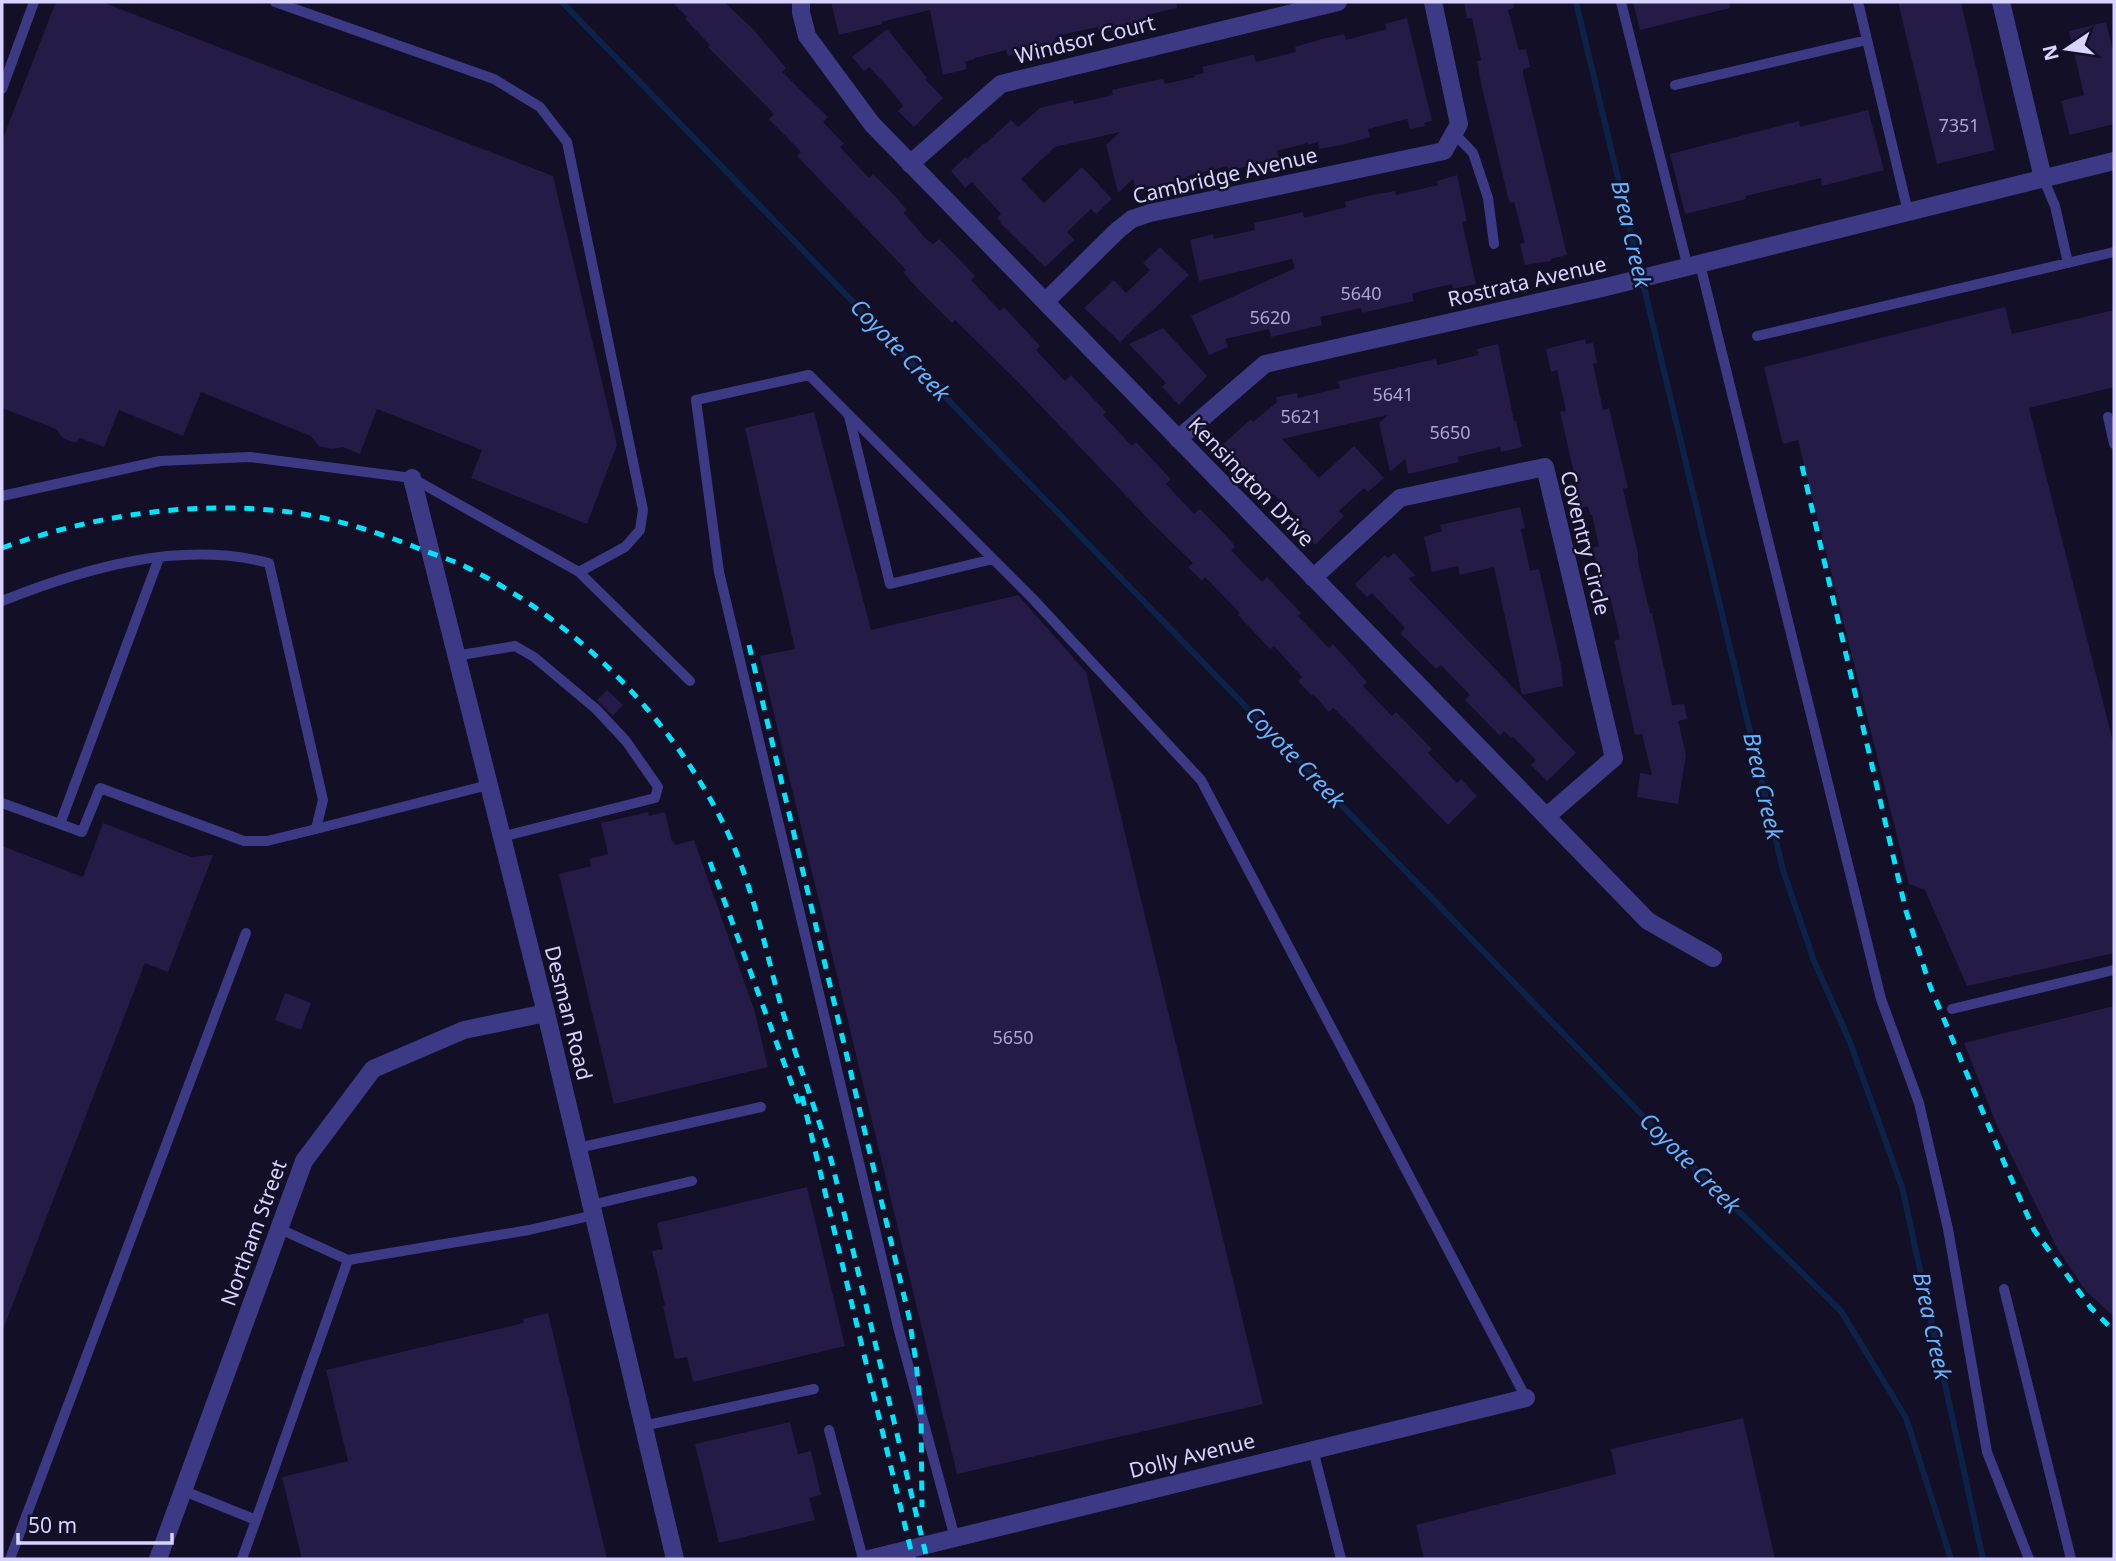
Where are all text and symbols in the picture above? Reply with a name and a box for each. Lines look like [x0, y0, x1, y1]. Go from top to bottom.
street label: Windsor Court [1012, 8, 1158, 70]
north arrow [2032, 14, 2102, 84]
text: N [2036, 42, 2065, 63]
house number: 7351 [1938, 113, 1980, 137]
street label: Cambridge Avenue [1130, 140, 1320, 210]
water label: Brea Creek [1604, 177, 1660, 292]
street label: Rostrata Avenue [1445, 249, 1609, 313]
house number: 5640 [1340, 281, 1382, 305]
water label: Coyote Creek [844, 291, 959, 409]
house number: 5620 [1249, 305, 1291, 329]
house number: 5641 [1372, 382, 1414, 406]
house number: 5621 [1280, 404, 1322, 428]
street label: Kensington Drive [1183, 410, 1321, 552]
house number: 5650 [1429, 420, 1471, 444]
street label: Coventry Circle [1555, 468, 1617, 618]
water label: Coyote Creek [1239, 698, 1354, 816]
water label: Brea Creek [1736, 729, 1792, 844]
street label: Desman Road [539, 943, 599, 1083]
house number: 5650 [992, 1025, 1034, 1049]
water label: Coyote Creek [1633, 1105, 1750, 1221]
street label: Northam Street [214, 1155, 293, 1310]
water label: Brea Creek [1906, 1269, 1960, 1384]
street label: Dolly Avenue [1126, 1426, 1258, 1484]
scale bar [18, 1502, 172, 1546]
text: 50 m [28, 1511, 77, 1539]

